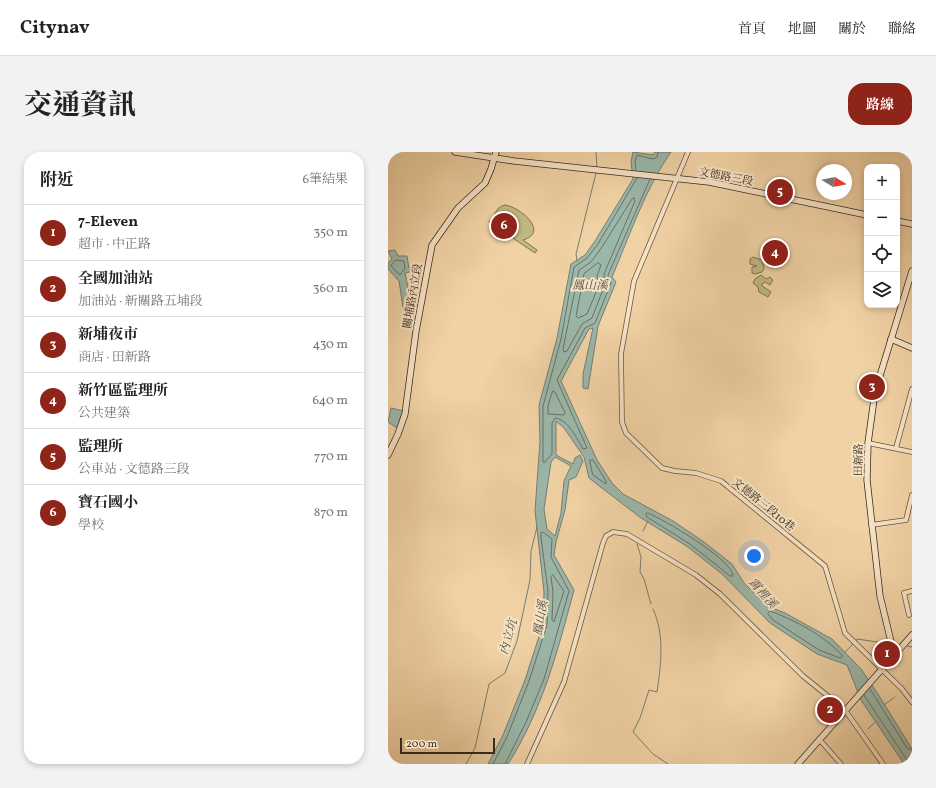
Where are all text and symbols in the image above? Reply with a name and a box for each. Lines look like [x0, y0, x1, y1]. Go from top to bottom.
text: Citynav [20, 15, 90, 41]
text: 首頁 [738, 20, 766, 39]
text: 地圖 [788, 20, 816, 39]
text: 關於 [838, 20, 866, 39]
text: 聯絡 [888, 20, 916, 39]
button: 路線 [848, 83, 912, 125]
text: 交通資訊 [24, 87, 136, 126]
north arrow [816, 164, 852, 200]
map controls [864, 164, 900, 308]
button: + [864, 164, 900, 200]
street label: 文德路三段 [697, 165, 754, 190]
text: 附近 [40, 169, 74, 192]
text: 6筆結果 [302, 171, 348, 189]
pin: 5 [767, 177, 793, 207]
button: − [864, 200, 900, 236]
pin: 6 [491, 211, 517, 241]
text: 7-Eleven [78, 212, 138, 233]
text: 1 [50, 224, 56, 242]
text: 350 m [313, 224, 348, 242]
text: 超市 · 中正路 [78, 236, 151, 254]
button: locate [864, 236, 900, 272]
pin: 4 [762, 238, 788, 268]
street label: 關埔路內立段 [400, 262, 427, 330]
text: 全國加油站 [78, 269, 153, 290]
button: layers [864, 272, 900, 308]
water label: 鳳山溪 [572, 278, 610, 294]
text: 2 [50, 280, 56, 298]
text: 360 m [313, 280, 348, 298]
text: 加油站 · 新關路五埔段 [78, 293, 203, 311]
text: 新埔夜市 [78, 325, 138, 346]
text: 3 [50, 336, 56, 354]
text: 430 m [312, 336, 348, 354]
text: 商店 · 田新路 [78, 349, 151, 367]
pin: 3 [859, 372, 885, 402]
text: 新竹區監理所 [78, 381, 168, 402]
text: 4 [49, 392, 57, 410]
text: 640 m [312, 392, 348, 410]
text: 公共建築 [78, 405, 130, 423]
text: 監理所 [78, 437, 123, 458]
street label: 田新路 [852, 443, 867, 477]
text: 5 [50, 448, 56, 466]
text: 770 m [314, 448, 348, 466]
text: 公車站 · 文德路三段 [78, 461, 190, 479]
street label: 文德路三段10巷 [728, 475, 798, 535]
text: 寶石國小 [78, 493, 138, 514]
text: 6 [49, 504, 57, 522]
text: 870 m [314, 504, 348, 522]
text: 學校 [78, 517, 104, 535]
your location [744, 546, 764, 566]
water label: 霄裡溪 [744, 575, 782, 614]
water label: 鳳山溪 [530, 597, 552, 637]
water label: 內立坑 [496, 616, 522, 657]
pin: 1 [874, 639, 900, 669]
pin: 2 [817, 695, 843, 725]
scale bar [400, 736, 495, 755]
text: 200 m [406, 737, 437, 752]

